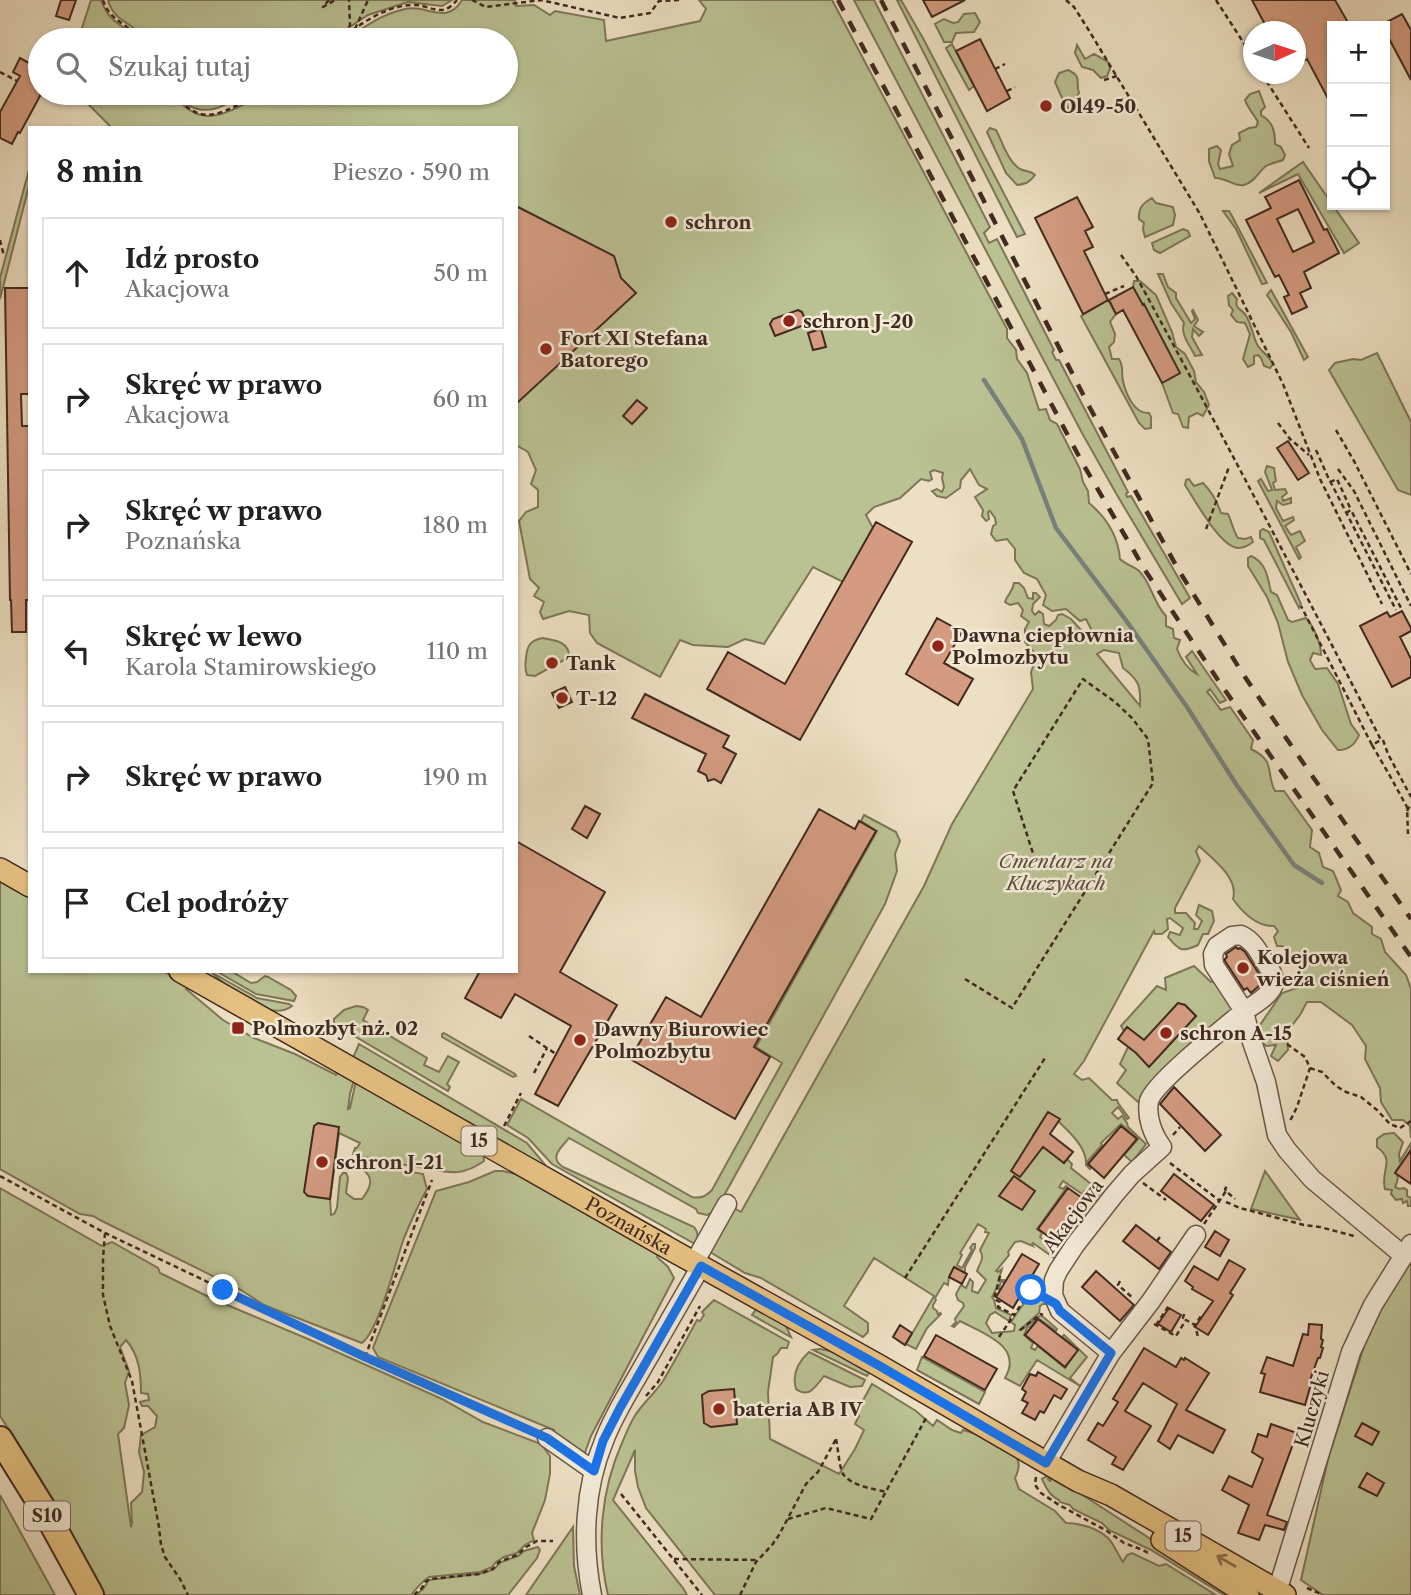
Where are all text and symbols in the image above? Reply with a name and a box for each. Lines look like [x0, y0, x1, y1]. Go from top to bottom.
north arrow [1243, 21, 1306, 84]
map controls [1327, 21, 1390, 210]
button: + [1327, 21, 1390, 84]
search box [28, 28, 518, 105]
icon: search [52, 48, 90, 86]
text: Szukaj tutaj [108, 51, 251, 83]
button: − [1327, 84, 1390, 147]
place label: Ol49-50 [1060, 95, 1136, 118]
marker: Ol49-50 [1038, 98, 1054, 114]
button: locate [1327, 147, 1390, 210]
text: 8 min [56, 153, 143, 190]
text: Pieszo · 590 m [332, 158, 490, 186]
place label: schron [685, 211, 752, 234]
marker: schron [663, 214, 679, 230]
text: Idź prosto [125, 243, 259, 275]
icon: ahead [58, 254, 96, 292]
text: 50 m [433, 259, 488, 287]
text: Akacjowa [125, 275, 230, 303]
place label: schron J-20 [803, 310, 914, 333]
marker: schron J-20 [781, 313, 797, 329]
place label: Fort XI Stefana Batorego [560, 327, 709, 372]
marker: Fort XI Stefana Batorego [538, 341, 554, 357]
text: Skręć w prawo [125, 369, 322, 401]
icon: right [58, 380, 96, 418]
text: 60 m [432, 385, 488, 413]
text: Akacjowa [125, 401, 230, 429]
text: Skręć w prawo [125, 495, 322, 527]
icon: right [58, 506, 96, 544]
text: 180 m [423, 511, 488, 539]
text: Poznańska [125, 527, 241, 555]
text: Skręć w lewo [125, 621, 302, 653]
place label: Dawna ciepłownia Polmozbytu [952, 624, 1135, 669]
icon: left [58, 632, 96, 670]
text: 110 m [427, 637, 488, 665]
marker: Dawna ciepłownia Polmozbytu [930, 638, 946, 654]
place label: Tank [566, 652, 616, 675]
text: Karola Stamirowskiego [125, 653, 377, 681]
marker: Tank [544, 655, 560, 671]
place label: T-12 [576, 687, 617, 710]
marker: T-12 [554, 690, 570, 706]
icon: right [58, 758, 96, 796]
text: Skręć w prawo [125, 761, 322, 793]
text: 190 m [423, 763, 488, 791]
park label: Cmentarz na Kluczykach [999, 850, 1114, 895]
icon: arrive [58, 884, 96, 922]
text: Cel podróży [125, 887, 288, 919]
place label: Kolejowa wieża ciśnień [1256, 946, 1390, 991]
marker: Kolejowa wieża ciśnień [1235, 960, 1251, 976]
place label: Polmozbyt nż. 02 [252, 1017, 418, 1040]
place label: Dawny Biurowiec Polmozbytu [594, 1018, 768, 1063]
marker: Polmozbyt nż. 02 [230, 1020, 246, 1036]
place label: schron A-15 [1180, 1022, 1292, 1045]
marker: schron A-15 [1158, 1025, 1174, 1041]
marker: Dawny Biurowiec Polmozbytu [572, 1032, 588, 1048]
road number: 15 [462, 1126, 496, 1156]
place label: schron J-21 [336, 1151, 444, 1174]
marker: schron J-21 [314, 1154, 330, 1170]
street label: Akacjowa [1037, 1175, 1108, 1258]
street label: Poznańska [581, 1192, 676, 1259]
route end [207, 1274, 238, 1305]
route start [1015, 1274, 1046, 1305]
street label: Kluczyki [1290, 1368, 1334, 1450]
place label: bateria AB IV [732, 1398, 864, 1421]
marker: bateria AB IV [711, 1401, 727, 1417]
road number: S10 [24, 1502, 70, 1531]
road number: 15 [1166, 1521, 1200, 1550]
one-way arrow [1216, 1554, 1236, 1568]

